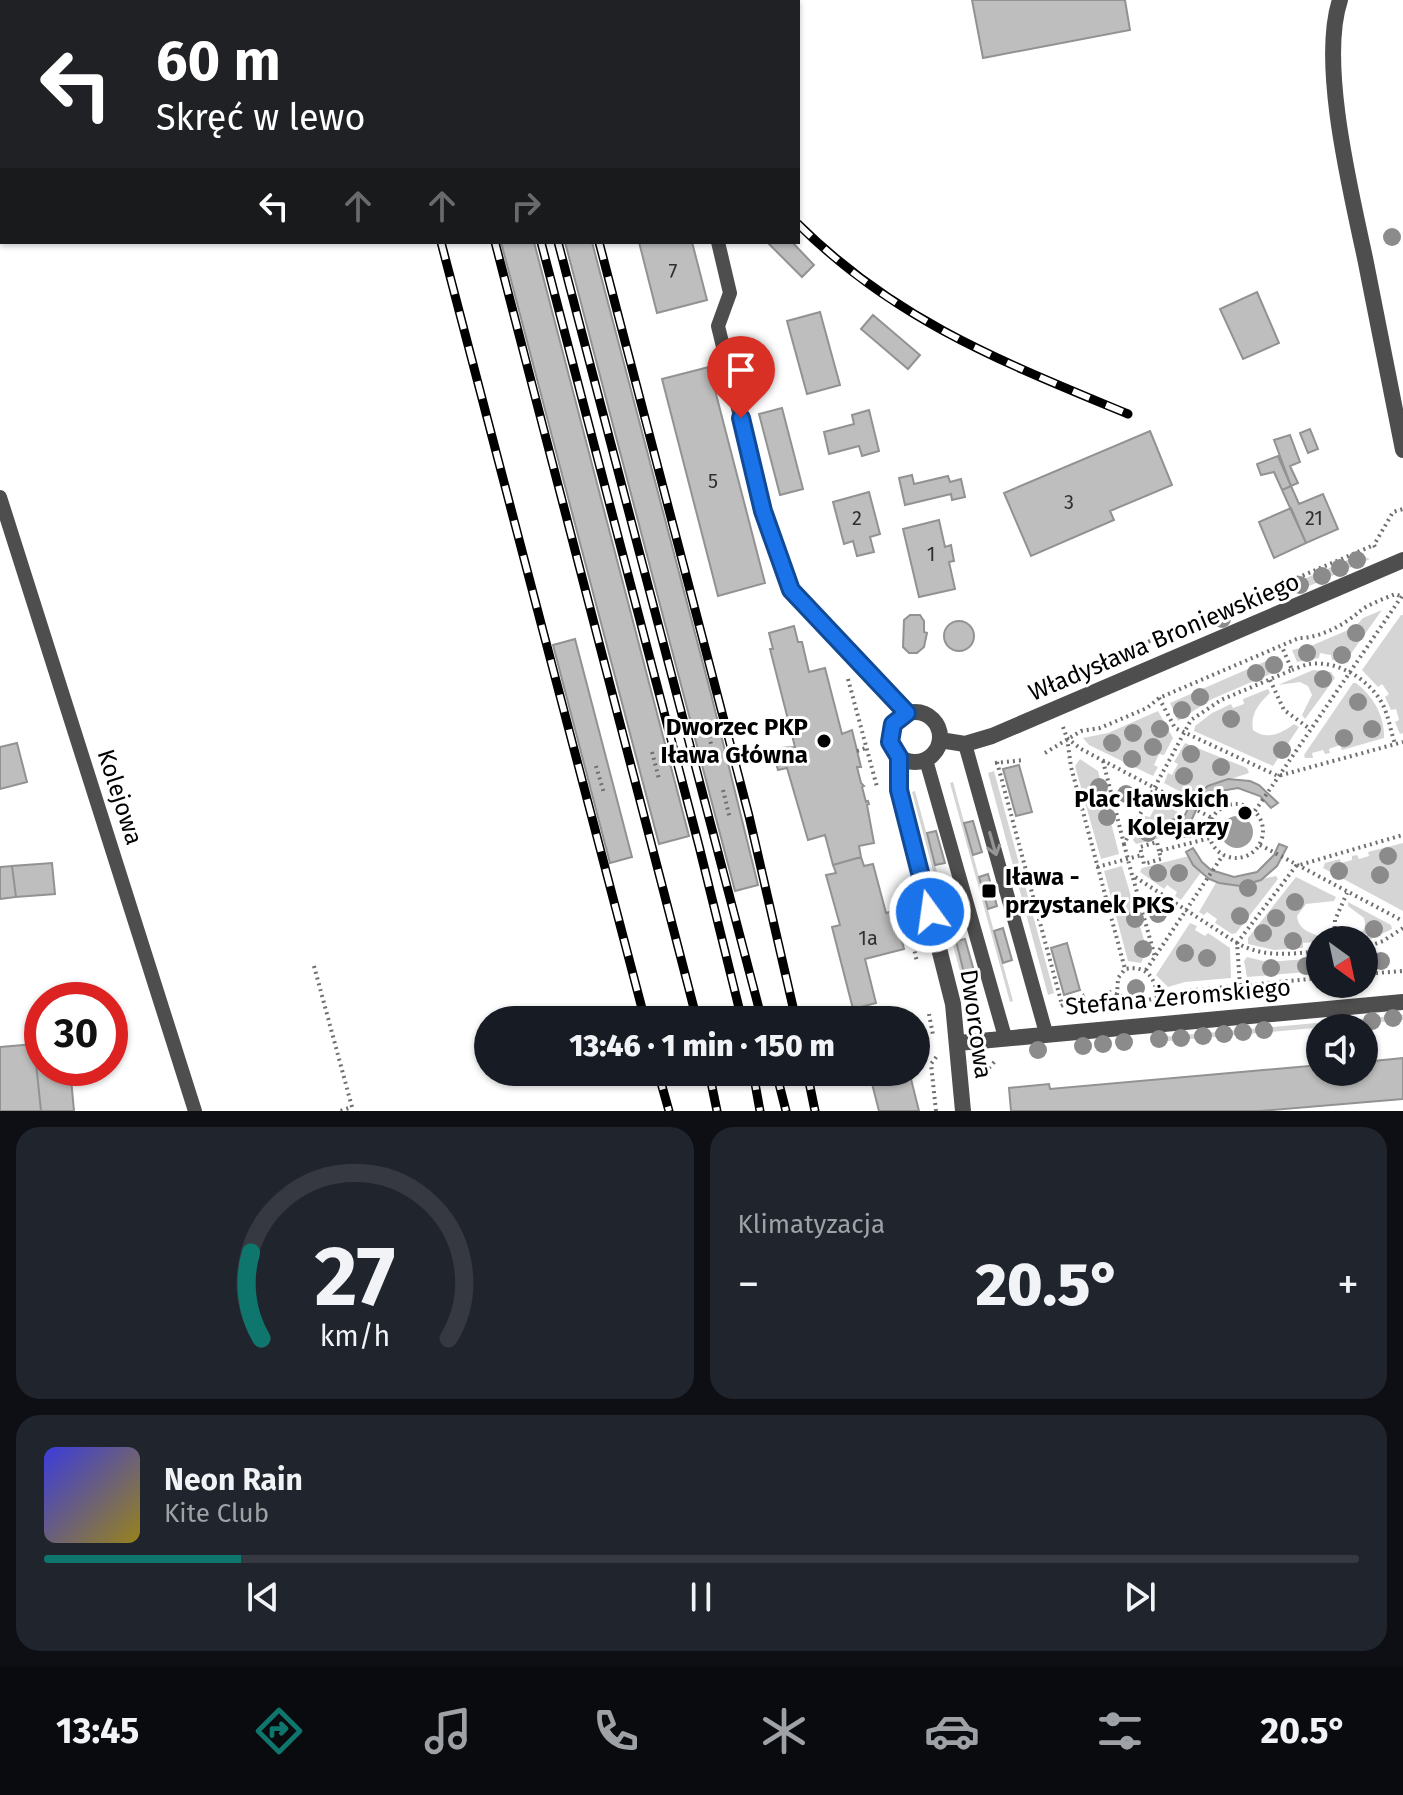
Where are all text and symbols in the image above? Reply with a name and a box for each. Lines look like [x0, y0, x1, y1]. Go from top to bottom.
text: 60 m [156, 28, 281, 95]
icon: left [24, 32, 128, 136]
text: Skręć w lewo [156, 96, 365, 140]
icon: left [252, 184, 296, 228]
icon: ahead [336, 184, 380, 228]
icon: ahead [420, 184, 464, 228]
icon: right [504, 184, 548, 228]
house number: 7 [669, 259, 678, 283]
pin [707, 336, 775, 418]
icon: arrive [719, 348, 763, 392]
house number: 5 [708, 469, 718, 493]
house number: 3 [1064, 490, 1074, 514]
house number: 2 [852, 506, 862, 530]
house number: 21 [1305, 506, 1323, 530]
house number: 1 [927, 542, 935, 566]
street label: Władysława Broniewskiego [1024, 567, 1304, 707]
place label: Dworzec PKP Iława Główna [661, 713, 808, 769]
marker: Dworzec PKP Iława Główna [815, 732, 833, 750]
street label: Kolejowa [91, 746, 149, 848]
place label: Plac Iławskich Kolejarzy [1074, 785, 1230, 841]
marker: Plac Iławskich Kolejarzy [1236, 804, 1254, 822]
one-way arrow [986, 831, 1001, 857]
place label: Iława - przystanek PKS [1005, 863, 1175, 919]
position arrow [888, 870, 972, 954]
marker: Iława - przystanek PKS [980, 882, 998, 900]
house number: 1a [858, 926, 878, 950]
north arrow [1306, 926, 1378, 998]
map controls [1306, 926, 1378, 1086]
street label: Dworcowa [954, 967, 998, 1081]
street label: Stefana Żeromskiego [1064, 973, 1292, 1021]
speed limit sign: 30 [24, 982, 128, 1086]
button: sound [1306, 1014, 1378, 1086]
text: 13:46 · 1 min · 150 m [569, 1028, 835, 1064]
text: Klimatyzacja [738, 1209, 885, 1240]
text: 27 [314, 1227, 395, 1327]
text: 20.5° [976, 1249, 1121, 1321]
text: − [738, 1258, 760, 1311]
text: + [1337, 1258, 1359, 1311]
text: km/h [319, 1319, 390, 1354]
text: Neon Rain [164, 1462, 303, 1498]
text: Kite Club [164, 1498, 269, 1529]
icon: previous [241, 1575, 285, 1619]
icon: pause [679, 1575, 723, 1619]
icon: next [1118, 1575, 1162, 1619]
icon: directions [251, 1703, 307, 1759]
icon: music [420, 1703, 476, 1759]
icon: phone [588, 1703, 644, 1759]
icon: climate [756, 1703, 812, 1759]
icon: car [924, 1703, 980, 1759]
icon: filters [1092, 1703, 1148, 1759]
text: 13:45 [56, 1709, 139, 1753]
text: 20.5° [1260, 1709, 1347, 1753]

